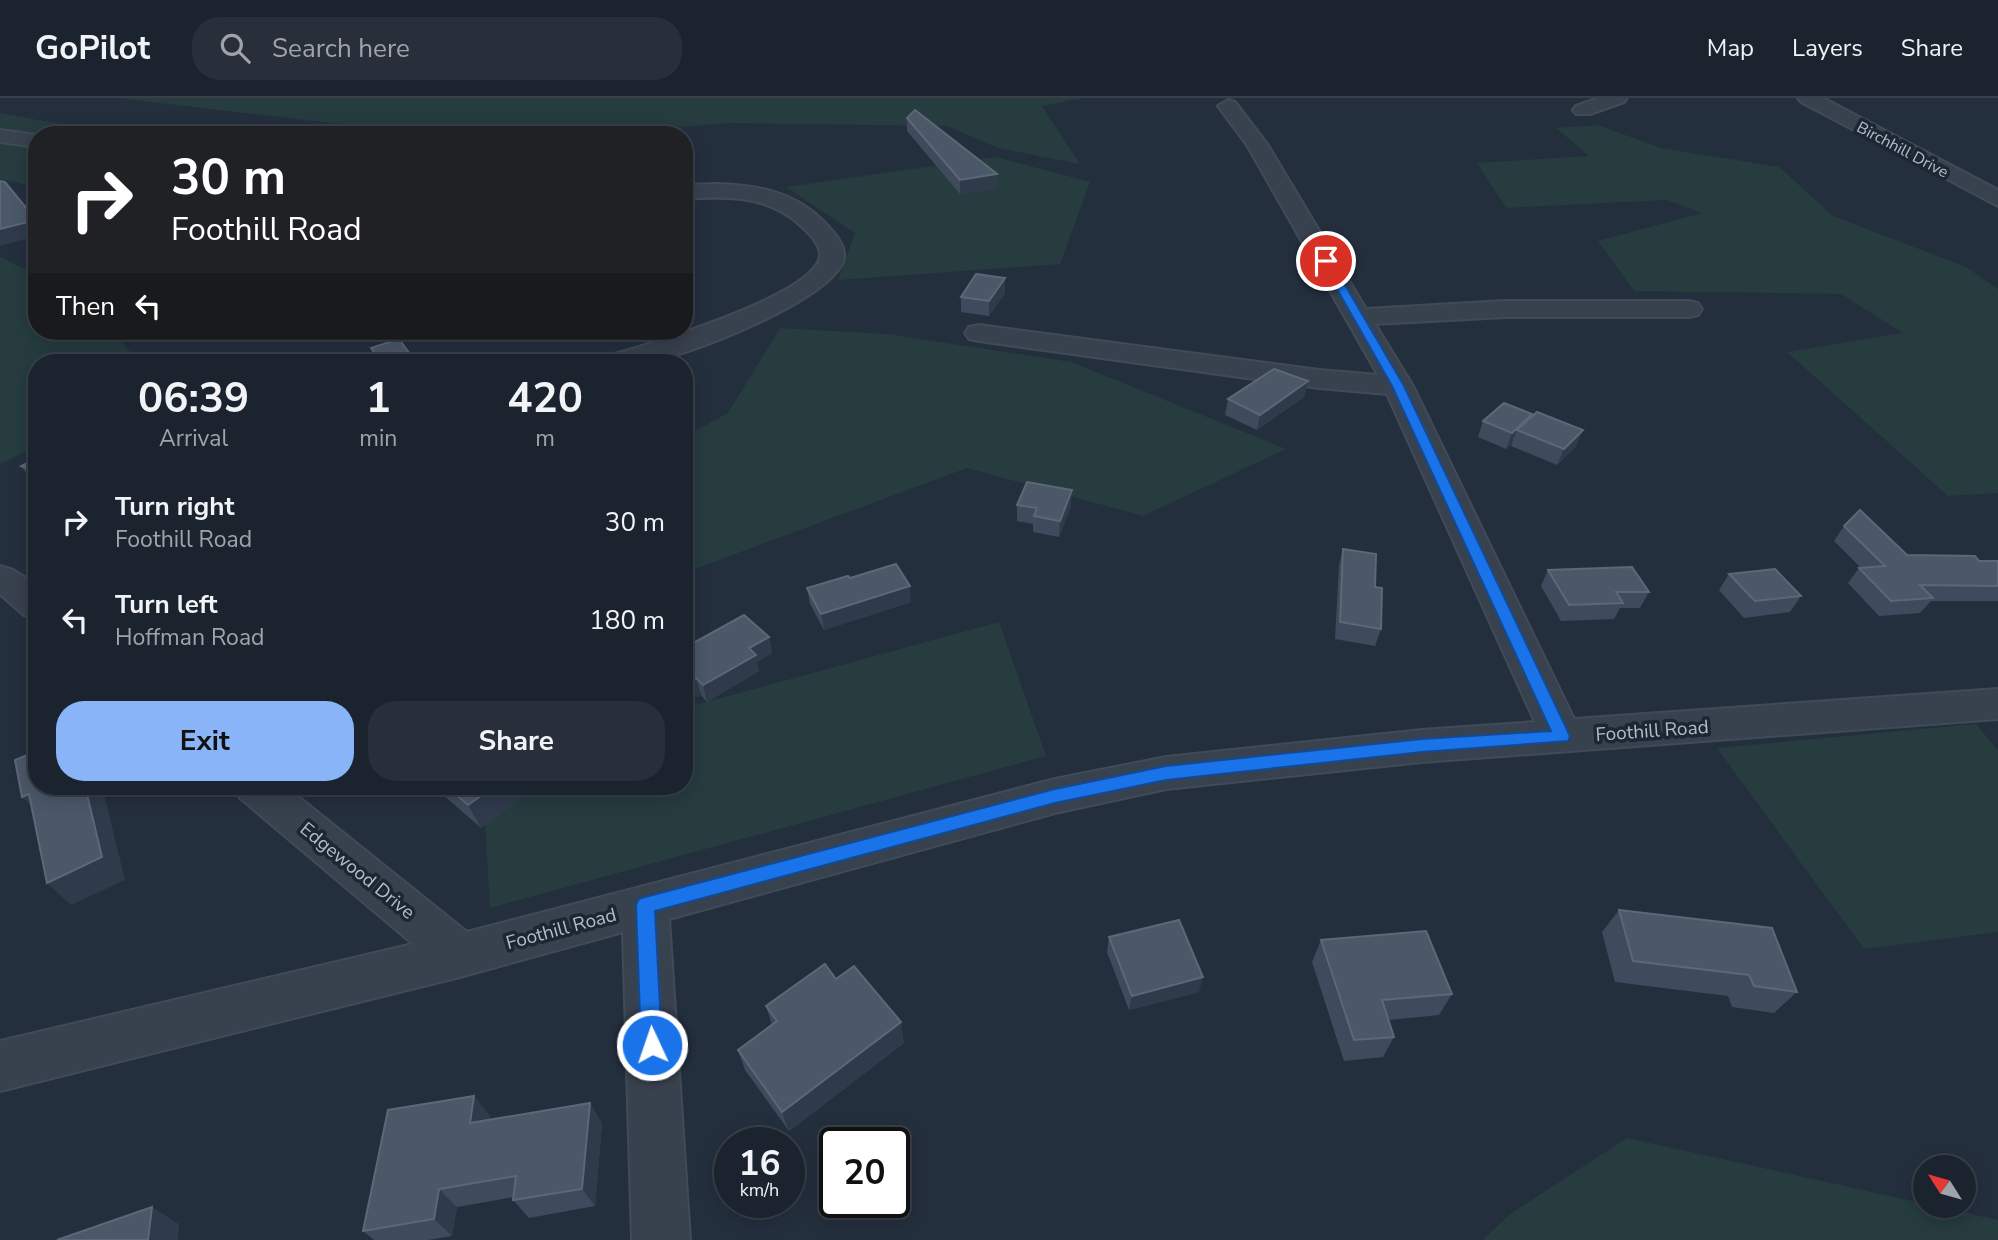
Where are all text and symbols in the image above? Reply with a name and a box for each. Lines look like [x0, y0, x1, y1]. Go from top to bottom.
search box [192, 17, 682, 80]
text: GoPilot [35, 26, 150, 71]
icon: search [216, 29, 254, 67]
text: Search here [272, 31, 410, 66]
text: Map [1707, 32, 1754, 64]
text: Layers [1792, 32, 1863, 64]
text: Share [1901, 32, 1963, 64]
street label: Birchhill Drive [1853, 116, 1952, 183]
text: 30 m [171, 144, 286, 211]
icon: right [56, 154, 147, 245]
text: Foothill Road [171, 208, 362, 251]
pin [1296, 231, 1356, 291]
icon: arrive [1307, 242, 1345, 280]
icon: left [129, 287, 167, 325]
text: Then [56, 289, 115, 324]
text: 06:39 [138, 370, 249, 427]
text: 1 [366, 370, 391, 427]
text: 420 [507, 370, 583, 427]
text: Arrival [159, 423, 228, 454]
text: min [359, 423, 397, 454]
text: m [535, 423, 555, 454]
text: Turn right [115, 489, 234, 524]
icon: right [56, 503, 94, 541]
text: 30 m [605, 505, 665, 540]
text: Foothill Road [115, 524, 252, 555]
text: Turn left [115, 587, 218, 622]
icon: left [56, 601, 94, 639]
text: 180 m [589, 603, 665, 638]
text: Hoffman Road [115, 622, 265, 653]
button: Exit [56, 701, 354, 781]
button: Share [368, 701, 665, 781]
street label: Foothill Road [1595, 714, 1709, 748]
street label: Edgewood Drive [294, 816, 420, 925]
street label: Foothill Road [503, 902, 619, 956]
position arrow [615, 1008, 689, 1082]
speed limit sign: 20 [819, 1127, 910, 1218]
text: 16 [738, 1140, 781, 1187]
north arrow [1913, 1155, 1976, 1218]
map controls [1913, 1155, 1976, 1218]
text: km/h [740, 1178, 779, 1202]

